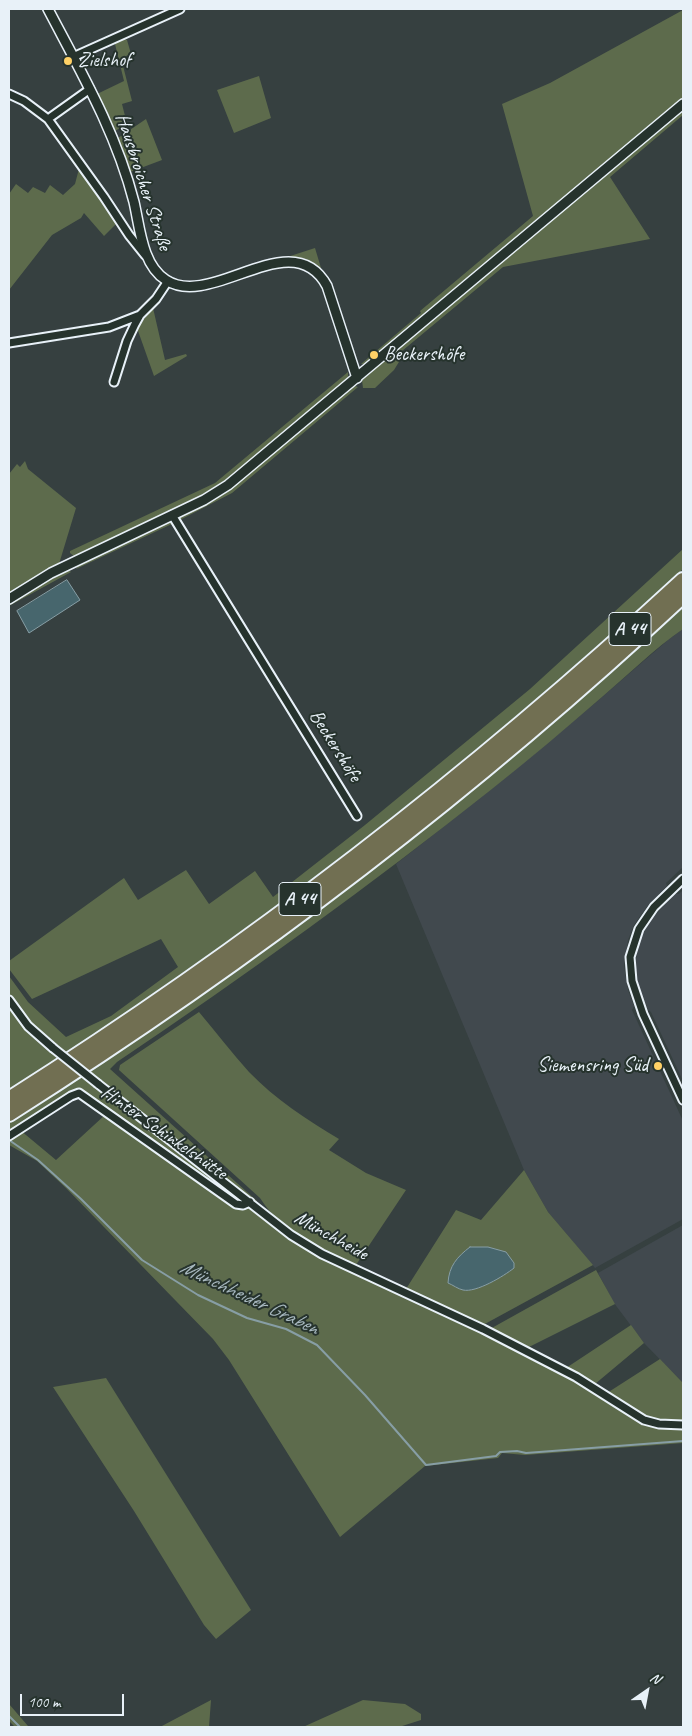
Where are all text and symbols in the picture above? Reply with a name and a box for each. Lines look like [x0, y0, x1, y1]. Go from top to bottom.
place label: Zielshof [78, 49, 131, 73]
marker: Zielshof [62, 55, 74, 67]
street label: Hausbroicher Straße [110, 110, 176, 254]
place label: Beckershöfe [384, 343, 464, 367]
marker: Beckershöfe [368, 349, 380, 361]
road number: A 44 [609, 612, 651, 646]
street label: Beckershöfe [304, 706, 366, 786]
road number: A 44 [279, 882, 321, 916]
place label: Siemensring Süd [537, 1054, 648, 1078]
marker: Siemensring Süd [652, 1060, 664, 1072]
street label: Hinter Schinkelshütte [96, 1081, 232, 1185]
street label: Münchheide [290, 1206, 372, 1266]
water label: Münchheider Graben [176, 1255, 322, 1341]
north arrow [622, 1666, 672, 1716]
text: N [647, 1669, 664, 1687]
scale bar [22, 1684, 126, 1716]
text: 100 m [28, 1693, 60, 1712]

